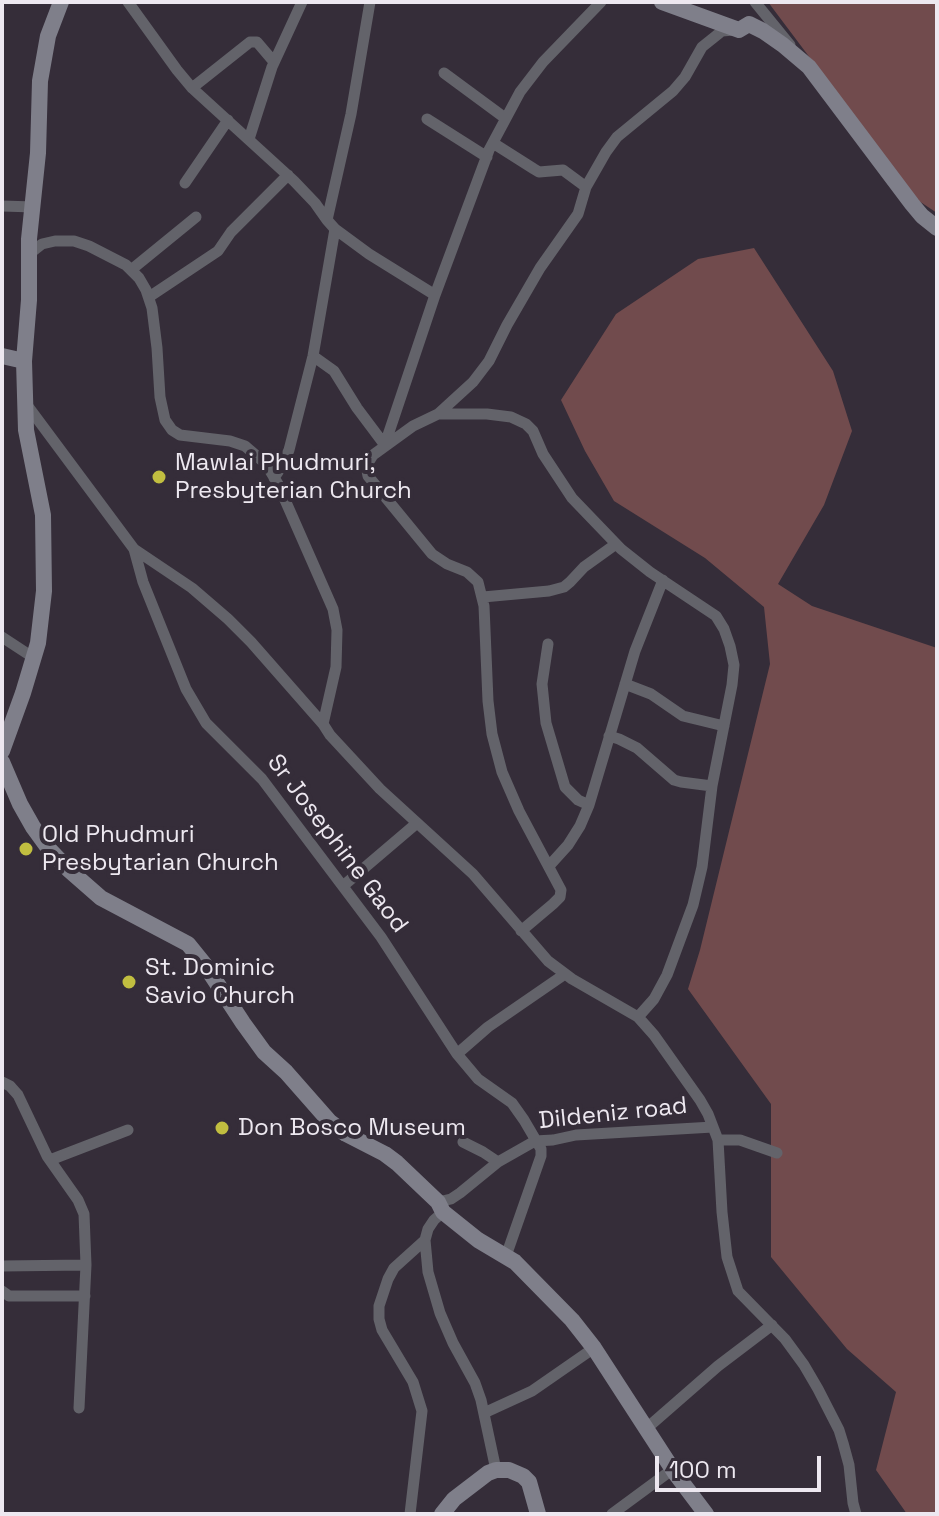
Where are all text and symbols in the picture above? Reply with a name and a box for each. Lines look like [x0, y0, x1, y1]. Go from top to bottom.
place label: Mawlai Phudmuri, Presbyterian Church [175, 449, 412, 505]
marker: Mawlai Phudmuri, Presbyterian Church [150, 468, 168, 486]
street label: Sr Josephine Gaod [261, 749, 413, 939]
place label: Old Phudmuri Presbytarian Church [42, 821, 279, 877]
marker: Old Phudmuri Presbytarian Church [17, 840, 35, 858]
place label: St. Dominic Savio Church [145, 954, 295, 1010]
marker: St. Dominic Savio Church [120, 973, 138, 991]
street label: Dildeniz road [537, 1092, 689, 1136]
place label: Don Bosco Museum [238, 1114, 466, 1142]
marker: Don Bosco Museum [213, 1119, 231, 1137]
scale bar [659, 1440, 825, 1490]
text: 100 m [669, 1454, 737, 1485]

